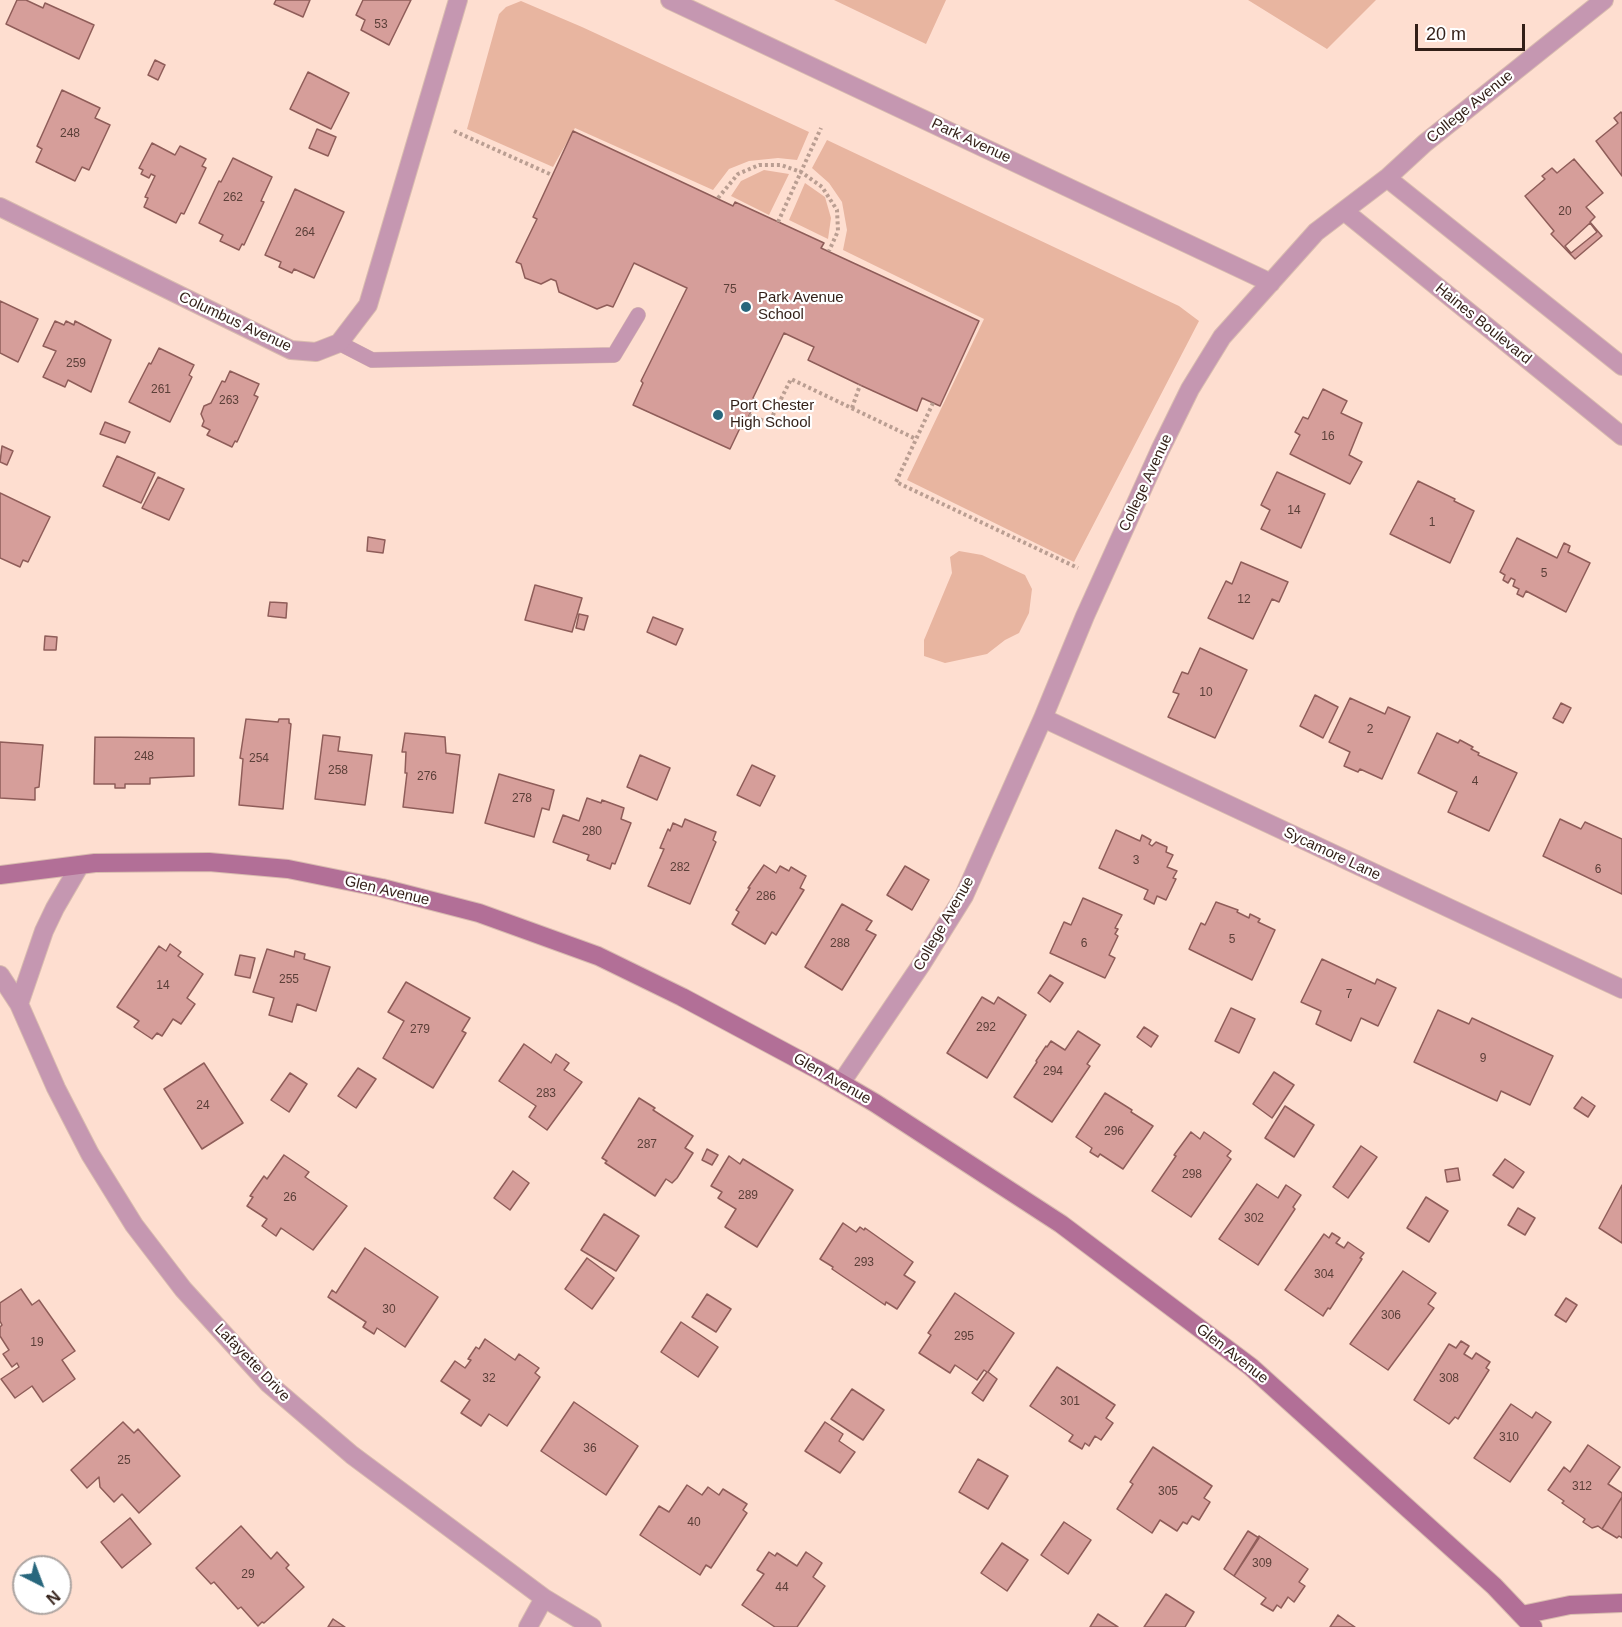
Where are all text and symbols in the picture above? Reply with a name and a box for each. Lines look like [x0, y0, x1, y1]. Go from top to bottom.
scale bar [1418, 12, 1528, 50]
house number: 53 [374, 18, 388, 32]
text: 20 m [1426, 24, 1466, 44]
street label: College Avenue [1423, 67, 1517, 147]
street label: Park Avenue [928, 115, 1014, 167]
house number: 248 [60, 127, 80, 141]
house number: 262 [223, 191, 243, 205]
house number: 20 [1558, 205, 1572, 219]
house number: 264 [295, 226, 315, 240]
street label: Haines Boulevard [1431, 280, 1535, 368]
house number: 75 [723, 283, 737, 297]
street label: Columbus Avenue [176, 288, 294, 356]
place label: Park Avenue School [758, 289, 844, 324]
marker: Park Avenue School [739, 300, 753, 314]
house number: 259 [66, 357, 86, 371]
house number: 261 [151, 383, 171, 397]
house number: 263 [219, 394, 239, 408]
place label: Port Chester High School [730, 397, 814, 432]
marker: Port Chester High School [711, 408, 725, 422]
house number: 16 [1321, 430, 1335, 444]
street label: College Avenue [1116, 431, 1176, 535]
house number: 14 [1287, 504, 1301, 518]
house number: 1 [1429, 516, 1435, 530]
house number: 5 [1541, 567, 1547, 581]
house number: 12 [1237, 593, 1251, 607]
house number: 10 [1199, 686, 1213, 700]
house number: 2 [1367, 723, 1373, 737]
house number: 248 [134, 750, 154, 764]
house number: 254 [249, 752, 269, 766]
house number: 258 [328, 764, 348, 778]
house number: 276 [417, 770, 437, 784]
house number: 4 [1472, 775, 1478, 789]
house number: 278 [512, 792, 532, 806]
street label: Sycamore Lane [1281, 824, 1383, 884]
house number: 280 [582, 825, 602, 839]
house number: 3 [1133, 854, 1139, 868]
house number: 282 [670, 861, 690, 875]
house number: 6 [1595, 863, 1601, 877]
street label: Glen Avenue [343, 873, 431, 909]
street label: College Avenue [910, 874, 978, 974]
house number: 286 [756, 890, 776, 904]
house number: 5 [1229, 933, 1235, 947]
house number: 288 [830, 937, 850, 951]
house number: 6 [1081, 937, 1087, 951]
house number: 255 [279, 973, 299, 987]
house number: 14 [156, 979, 170, 993]
house number: 7 [1346, 988, 1352, 1002]
house number: 292 [976, 1021, 996, 1035]
house number: 279 [410, 1023, 430, 1037]
street label: Glen Avenue [790, 1050, 874, 1108]
house number: 9 [1480, 1052, 1486, 1066]
house number: 294 [1043, 1065, 1063, 1079]
house number: 283 [536, 1087, 556, 1101]
house number: 24 [196, 1099, 210, 1113]
house number: 296 [1104, 1125, 1124, 1139]
house number: 287 [637, 1138, 657, 1152]
house number: 298 [1182, 1168, 1202, 1182]
house number: 289 [738, 1189, 758, 1203]
house number: 26 [283, 1191, 297, 1205]
house number: 302 [1244, 1212, 1264, 1226]
house number: 293 [854, 1256, 874, 1270]
house number: 304 [1314, 1268, 1334, 1282]
house number: 30 [382, 1303, 396, 1317]
house number: 306 [1381, 1309, 1401, 1323]
street label: Lafayette Drive [210, 1320, 294, 1406]
street label: Glen Avenue [1192, 1320, 1272, 1388]
house number: 295 [954, 1330, 974, 1344]
house number: 19 [30, 1336, 44, 1350]
house number: 32 [482, 1372, 496, 1386]
house number: 308 [1439, 1372, 1459, 1386]
house number: 301 [1060, 1395, 1080, 1409]
house number: 310 [1499, 1431, 1519, 1445]
house number: 36 [583, 1442, 597, 1456]
house number: 25 [117, 1454, 131, 1468]
house number: 312 [1572, 1480, 1592, 1494]
house number: 305 [1158, 1485, 1178, 1499]
house number: 40 [687, 1516, 701, 1530]
north arrow [12, 1555, 72, 1615]
house number: 309 [1252, 1557, 1272, 1571]
house number: 29 [241, 1568, 255, 1582]
house number: 44 [775, 1581, 789, 1595]
text: N [43, 1587, 63, 1607]

